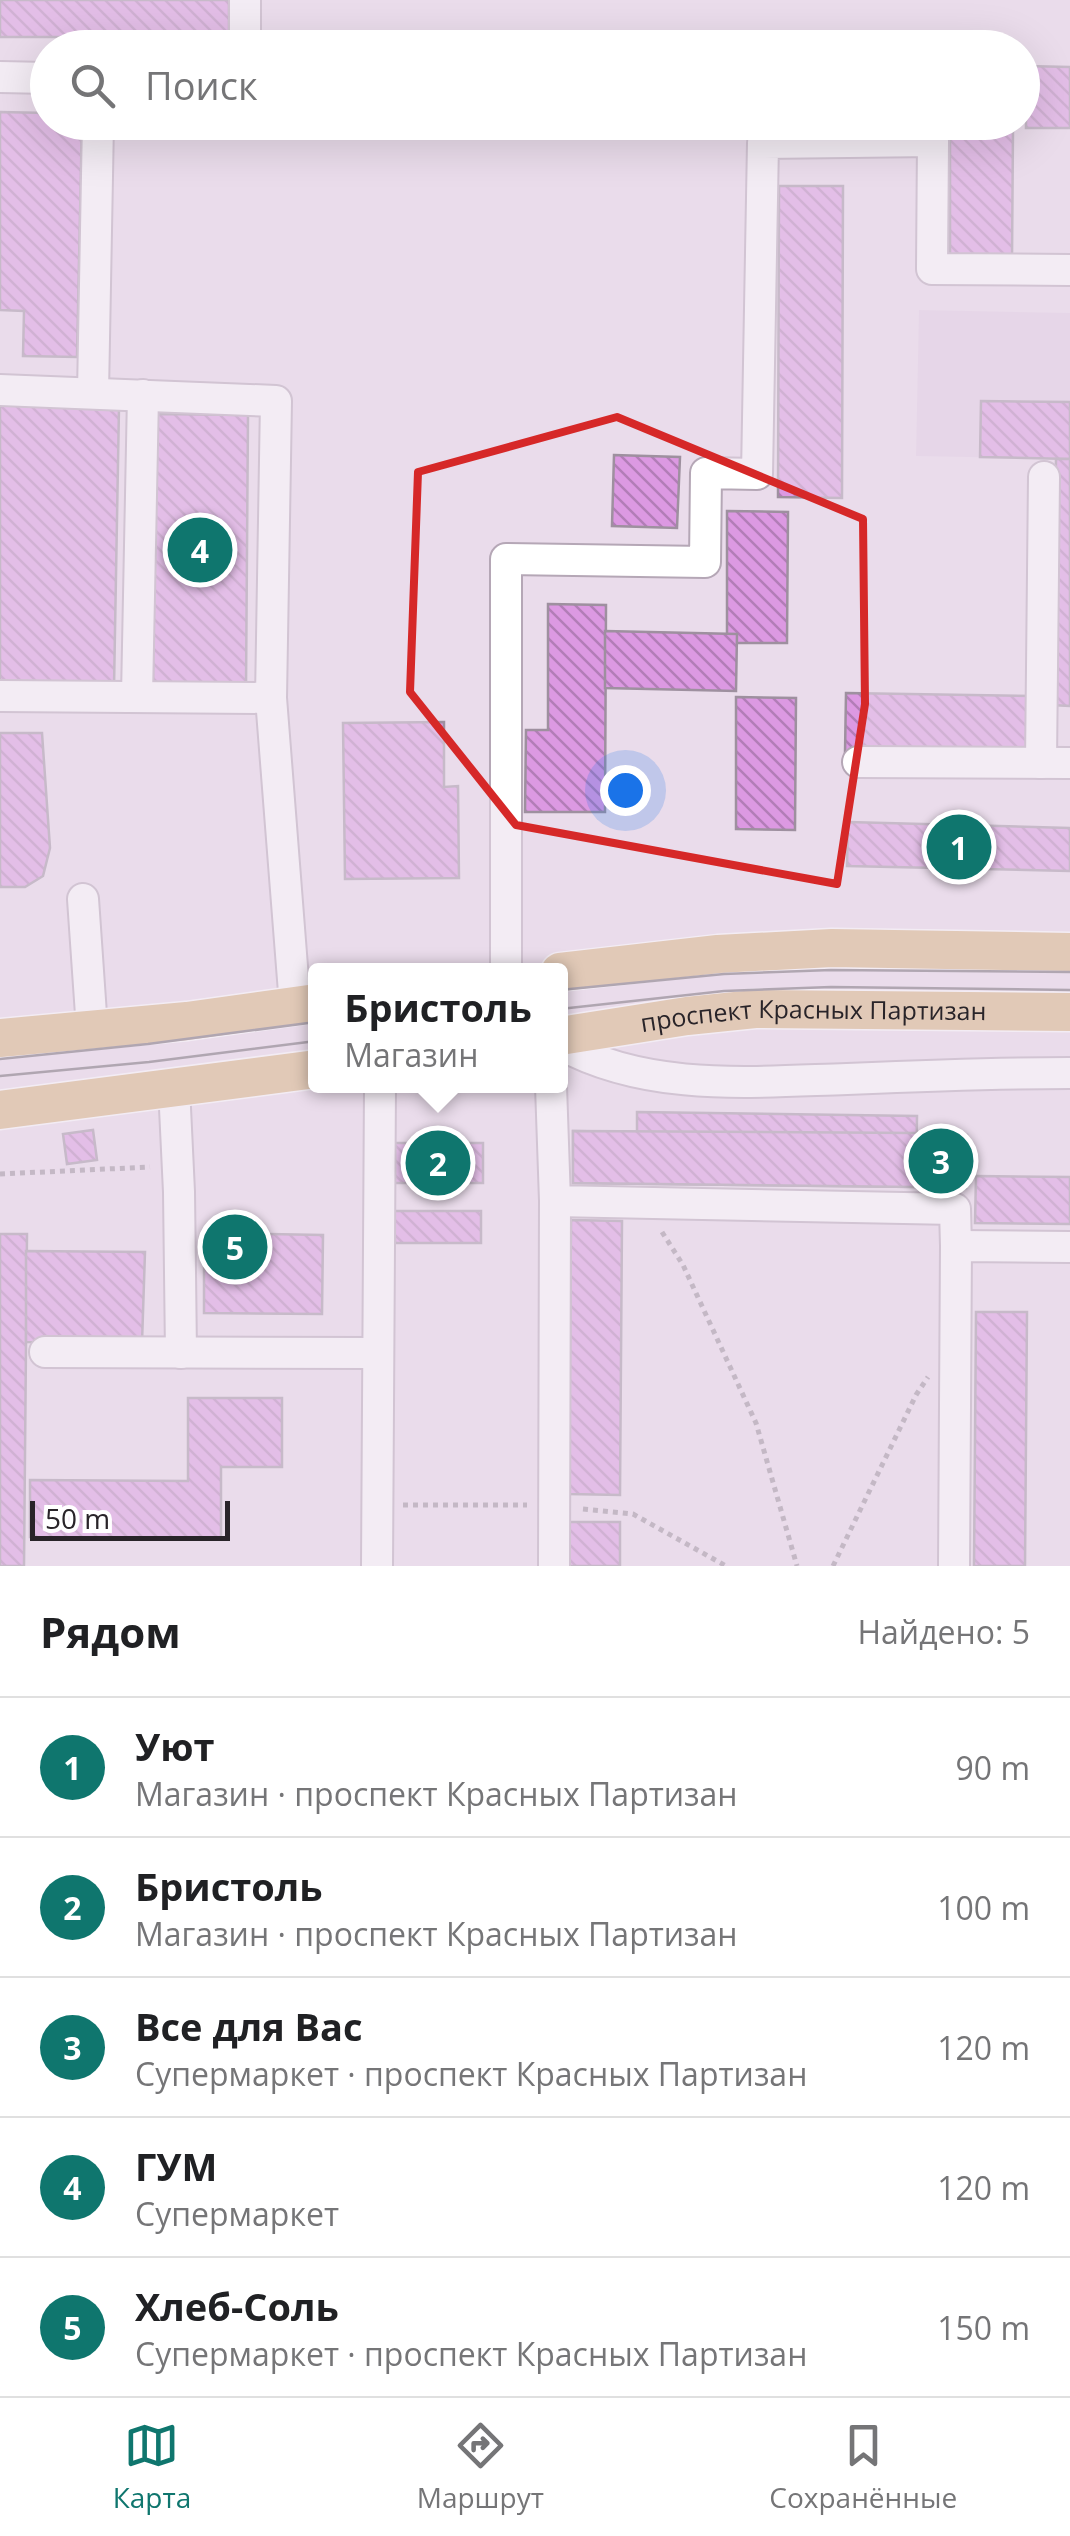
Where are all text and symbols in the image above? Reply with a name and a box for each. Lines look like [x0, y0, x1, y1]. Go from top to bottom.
search box [30, 30, 1040, 140]
icon: search [65, 58, 120, 113]
text: Поиск [145, 59, 258, 111]
pin: 4 [168, 512, 232, 588]
your location [600, 765, 651, 816]
pin: 1 [926, 810, 992, 884]
popup [308, 963, 568, 1093]
text: Бристоль [344, 981, 532, 1033]
street label: проспект Красных Партизан [638, 991, 987, 1039]
text: Магазин [344, 1033, 478, 1076]
pin: 3 [908, 1124, 974, 1198]
pin: 2 [406, 1126, 470, 1200]
pin: 5 [202, 1210, 268, 1284]
scale bar [30, 1496, 230, 1540]
text: 50 m [45, 1499, 110, 1537]
text: Рядом [40, 1603, 181, 1660]
text: Найдено: 5 [857, 1610, 1030, 1653]
text: Уют [135, 1720, 215, 1772]
text: 1 [63, 1746, 82, 1789]
text: 90 m [955, 1746, 1030, 1789]
text: Магазин · проспект Красных Партизан [135, 1772, 738, 1815]
text: Бристоль [135, 1860, 323, 1912]
text: 2 [63, 1886, 82, 1929]
text: 100 m [937, 1886, 1030, 1929]
text: Магазин · проспект Красных Партизан [135, 1912, 738, 1955]
text: Все для Вас [135, 2000, 363, 2052]
text: 3 [63, 2026, 82, 2069]
text: 120 m [937, 2026, 1030, 2069]
text: Супермаркет · проспект Красных Партизан [135, 2052, 807, 2095]
text: ГУМ [135, 2140, 217, 2192]
text: 4 [63, 2166, 82, 2209]
text: 120 m [937, 2166, 1030, 2209]
text: Супермаркет [135, 2192, 339, 2235]
text: Хлеб-Соль [135, 2280, 339, 2332]
text: 5 [63, 2306, 82, 2349]
text: 150 m [937, 2306, 1030, 2349]
text: Супермаркет · проспект Красных Партизан [135, 2332, 807, 2375]
tab: Карта [113, 2418, 191, 2516]
tab: Маршрут [417, 2418, 544, 2516]
tab: Сохранённые [769, 2418, 957, 2516]

